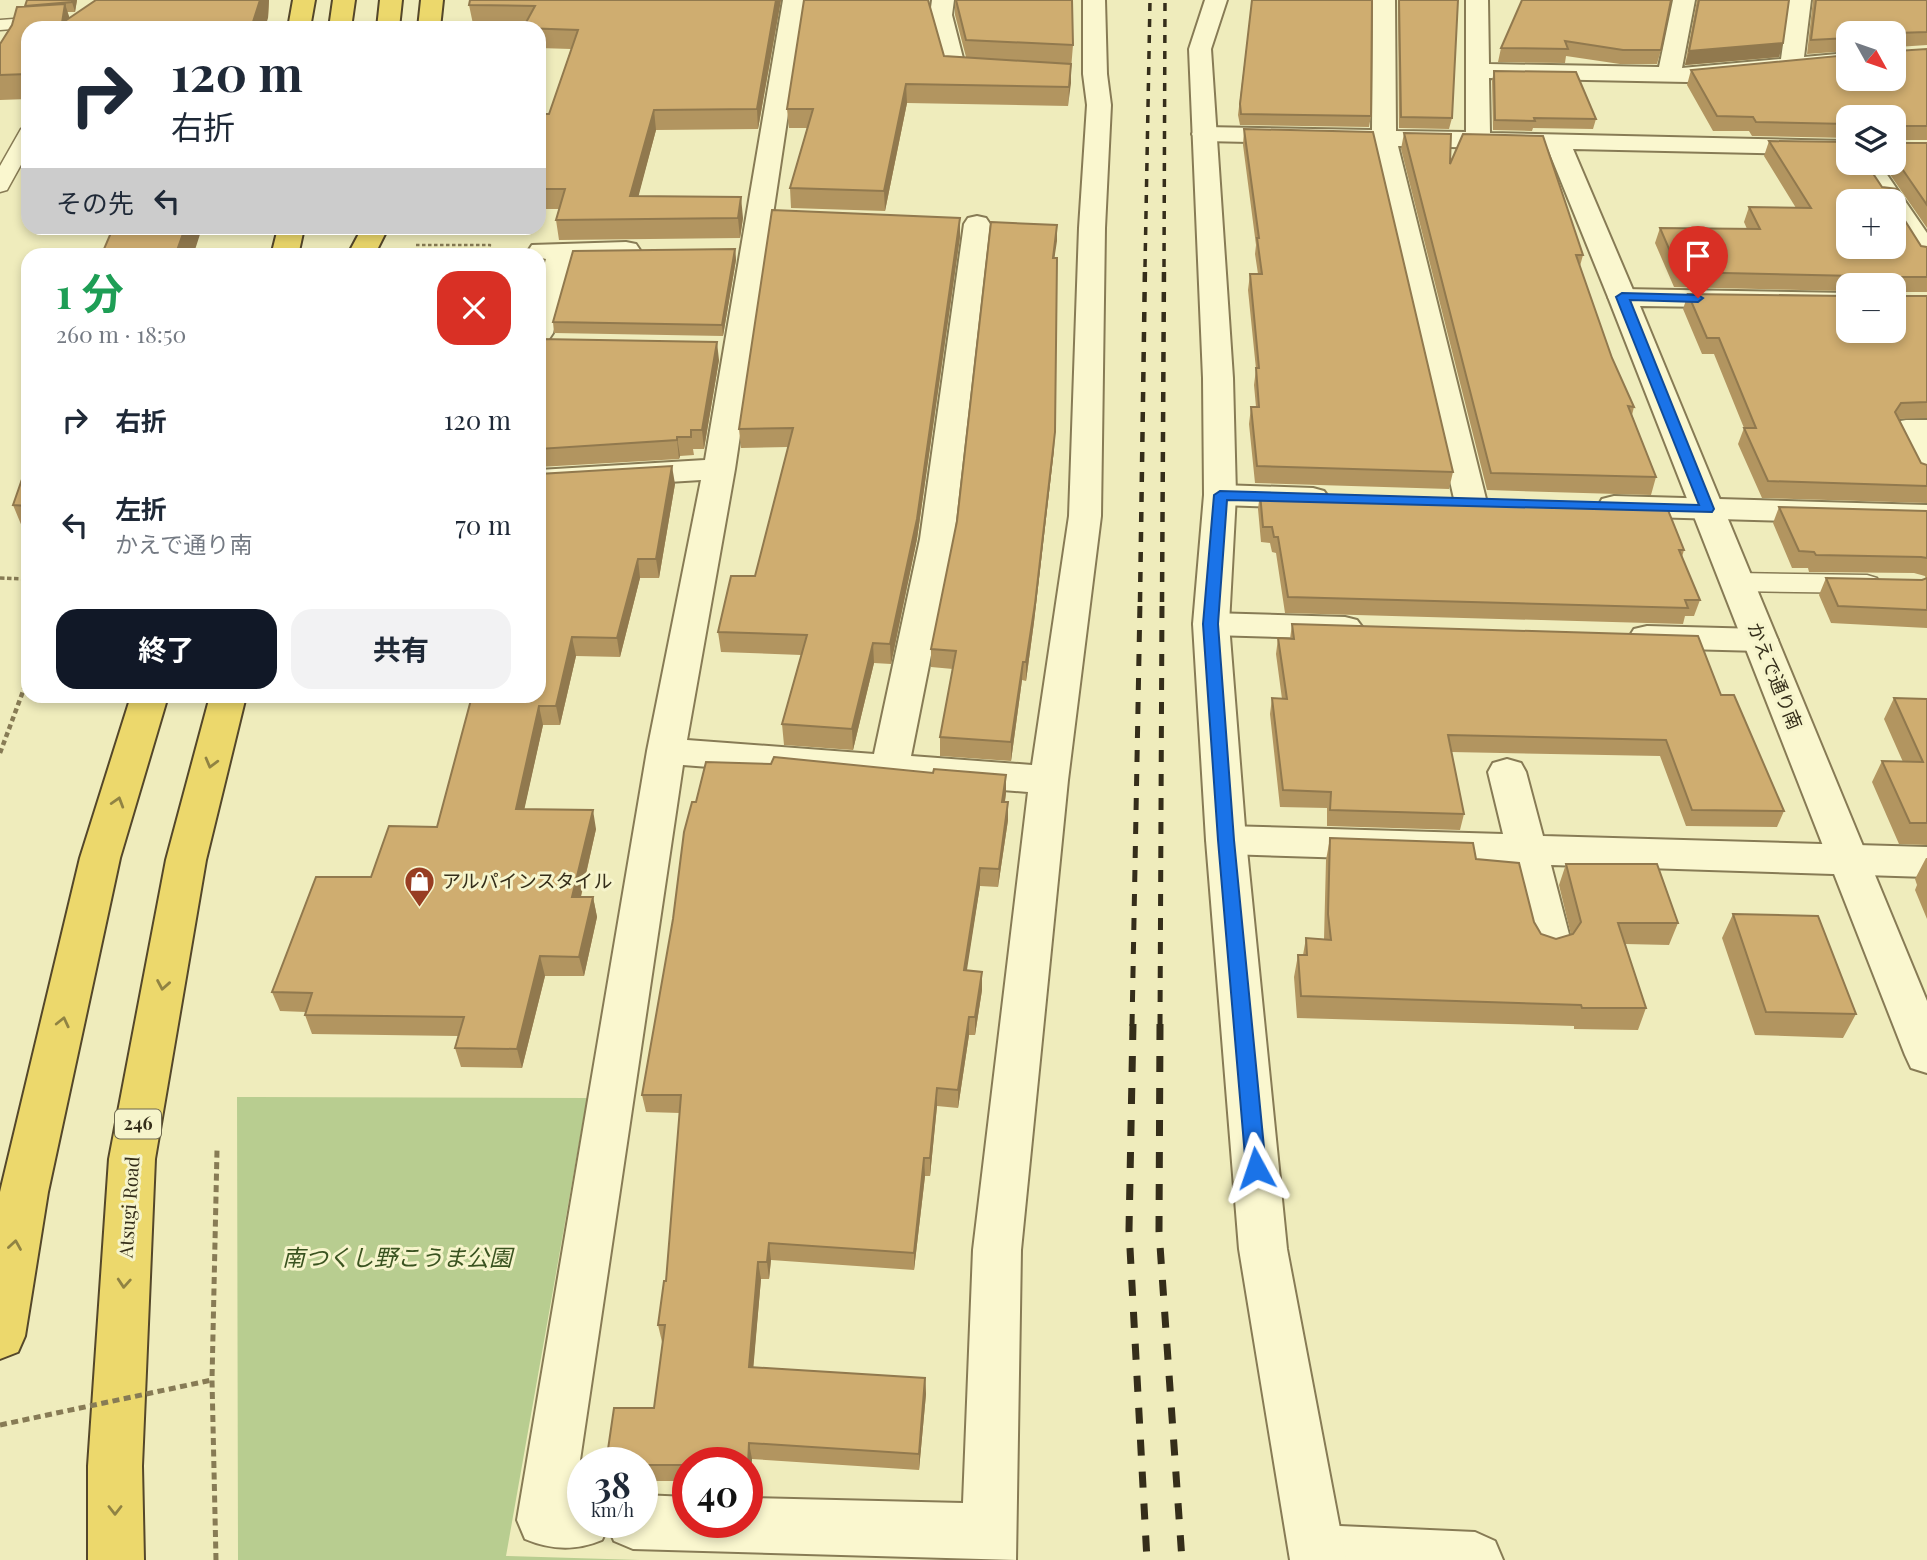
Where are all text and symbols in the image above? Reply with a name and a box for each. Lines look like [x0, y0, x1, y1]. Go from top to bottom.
north arrow [1836, 21, 1906, 91]
map controls [1836, 21, 1906, 343]
text: 120 m [171, 39, 303, 104]
icon: right [56, 49, 147, 140]
text: 右折 [171, 104, 235, 147]
button: layers [1836, 105, 1906, 175]
icon: left [148, 182, 186, 220]
text: その先 [56, 185, 134, 220]
button: + [1836, 189, 1906, 259]
pin [1668, 226, 1728, 298]
icon: arrive [1679, 237, 1717, 275]
text: 1 分 [56, 264, 124, 320]
button: close [437, 271, 511, 345]
button: − [1836, 273, 1906, 343]
text: 260 m · 18:50 [56, 318, 186, 349]
icon: right [56, 401, 94, 439]
text: 120 m [444, 402, 511, 437]
text: 右折 [115, 403, 167, 438]
text: 左折 [115, 491, 167, 526]
icon: left [56, 506, 94, 544]
text: 70 m [455, 507, 511, 542]
text: かえで通り南 [115, 528, 252, 559]
button: 終了 [56, 609, 277, 689]
button: 共有 [291, 609, 511, 689]
street label: かえで通り南 [1743, 618, 1809, 733]
one-way arrow [205, 756, 219, 768]
one-way arrow [109, 796, 124, 808]
shop icon: アルパインスタイル [402, 864, 436, 908]
place label: アルパインスタイル [442, 867, 612, 893]
one-way arrow [156, 979, 171, 991]
one-way arrow [54, 1016, 69, 1028]
road number: 246 [115, 1110, 161, 1139]
position arrow [1219, 1131, 1293, 1205]
street label: Atsugi Road [111, 1155, 145, 1260]
one-way arrow [7, 1239, 22, 1251]
park label: 南つくし野こうま公園 [282, 1241, 515, 1272]
one-way arrow [116, 1277, 131, 1288]
speed limit sign: 40 [672, 1447, 763, 1538]
text: 38 [594, 1460, 631, 1507]
text: km/h [591, 1498, 634, 1522]
one-way arrow [107, 1505, 123, 1516]

